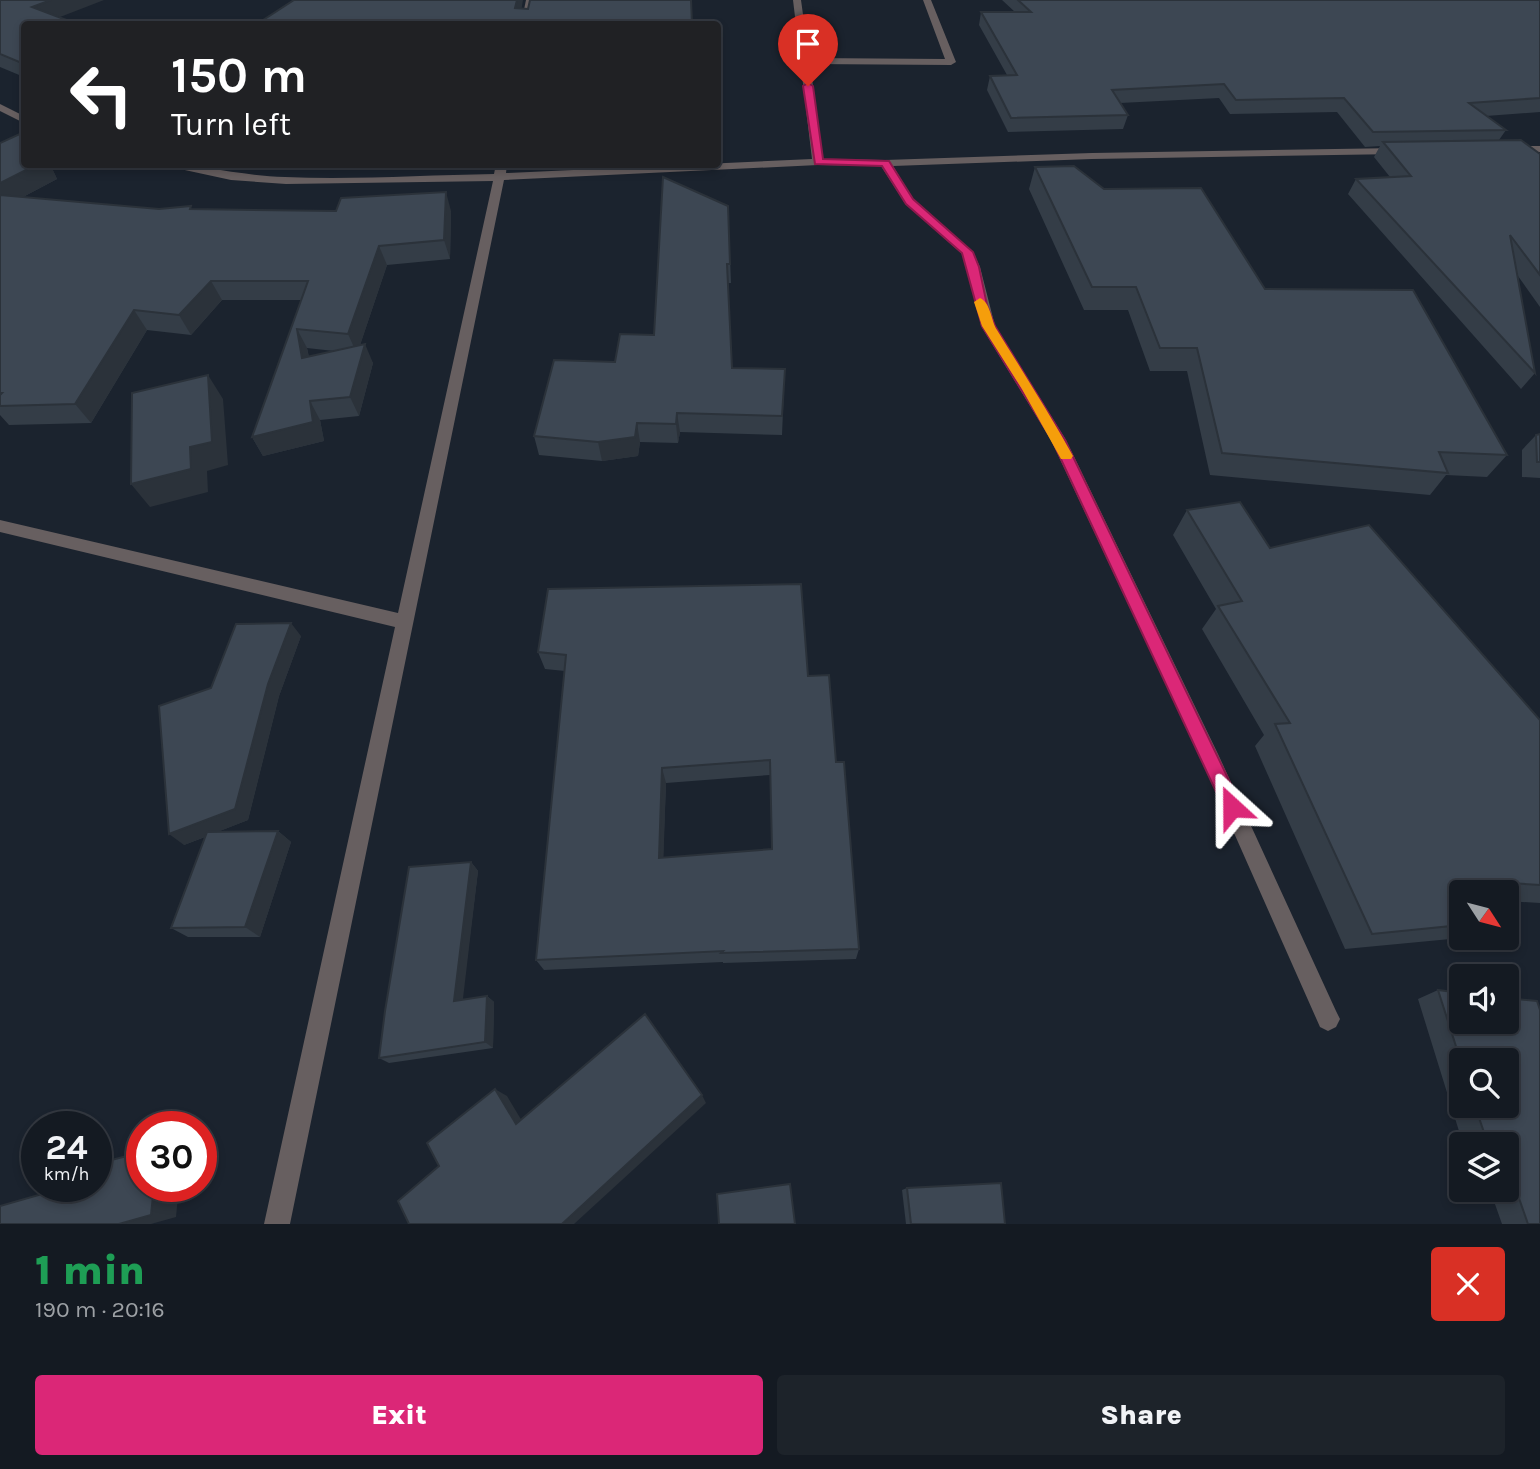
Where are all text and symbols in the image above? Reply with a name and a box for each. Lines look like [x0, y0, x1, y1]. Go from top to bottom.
pin [778, 14, 838, 86]
icon: arrive [789, 25, 827, 63]
text: 150 m [171, 47, 307, 104]
icon: left [56, 49, 147, 140]
text: Turn left [171, 106, 291, 143]
position arrow [1195, 770, 1269, 844]
north arrow [1449, 880, 1519, 950]
map controls [1449, 880, 1519, 1202]
button: sound [1449, 964, 1519, 1034]
button: search [1449, 1048, 1519, 1118]
speed limit sign: 30 [126, 1111, 217, 1202]
text: 24 [46, 1127, 88, 1168]
button: layers [1449, 1132, 1519, 1202]
text: km/h [44, 1163, 89, 1185]
text: 1 min [35, 1245, 145, 1295]
button: close [1431, 1247, 1505, 1321]
text: 190 m · 20:16 [35, 1296, 165, 1323]
button: Exit [35, 1375, 763, 1455]
button: Share [777, 1375, 1505, 1455]

